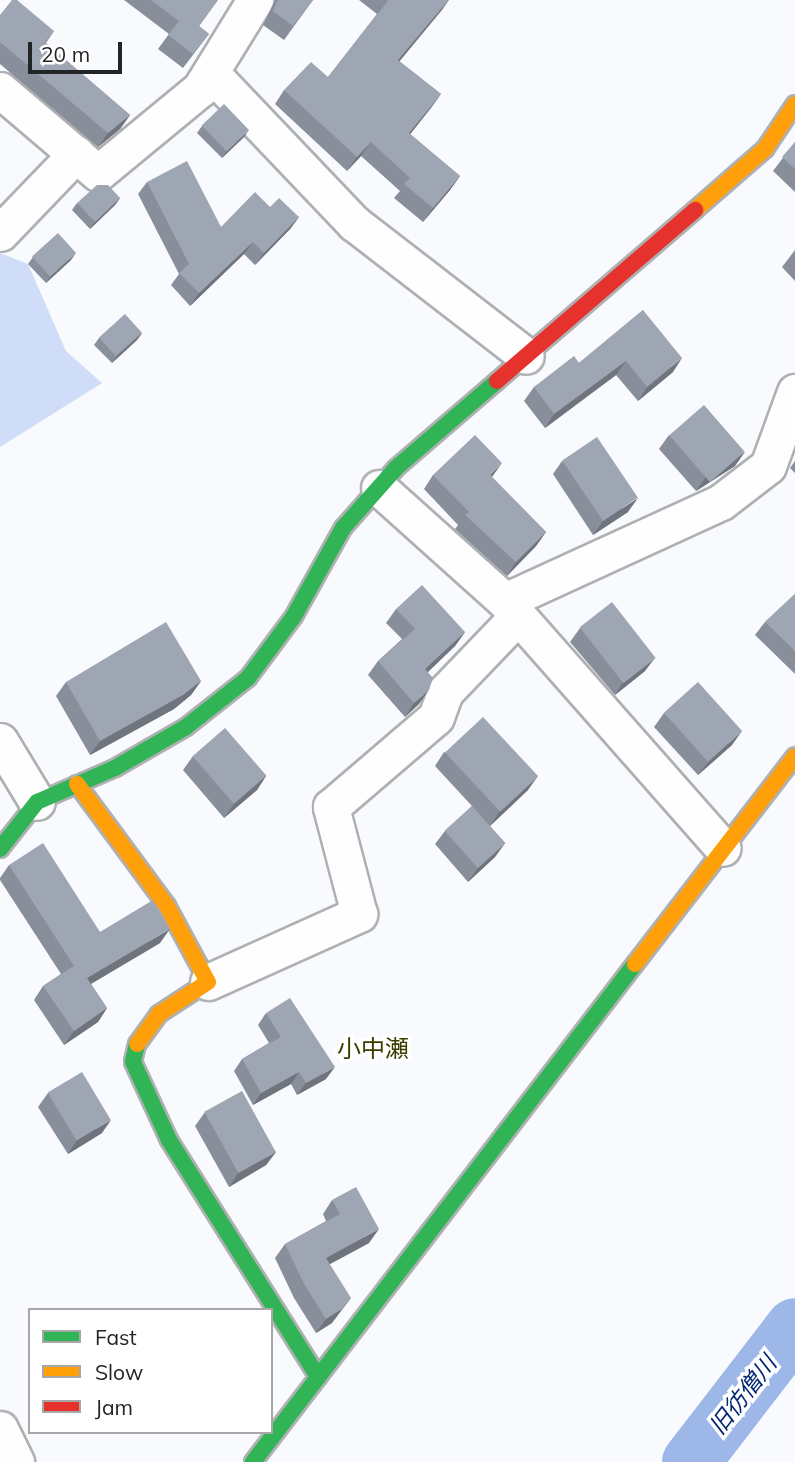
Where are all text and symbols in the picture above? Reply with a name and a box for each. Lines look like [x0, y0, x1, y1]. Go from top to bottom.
scale bar [32, 28, 126, 72]
text: 20 m [41, 41, 90, 67]
district label: 小中瀬 [337, 1035, 409, 1063]
legend [28, 1308, 273, 1434]
text: Fast [95, 1324, 137, 1350]
water label: 旧彷僧川 [704, 1350, 782, 1440]
text: Slow [95, 1359, 143, 1385]
text: Jam [95, 1394, 133, 1420]

